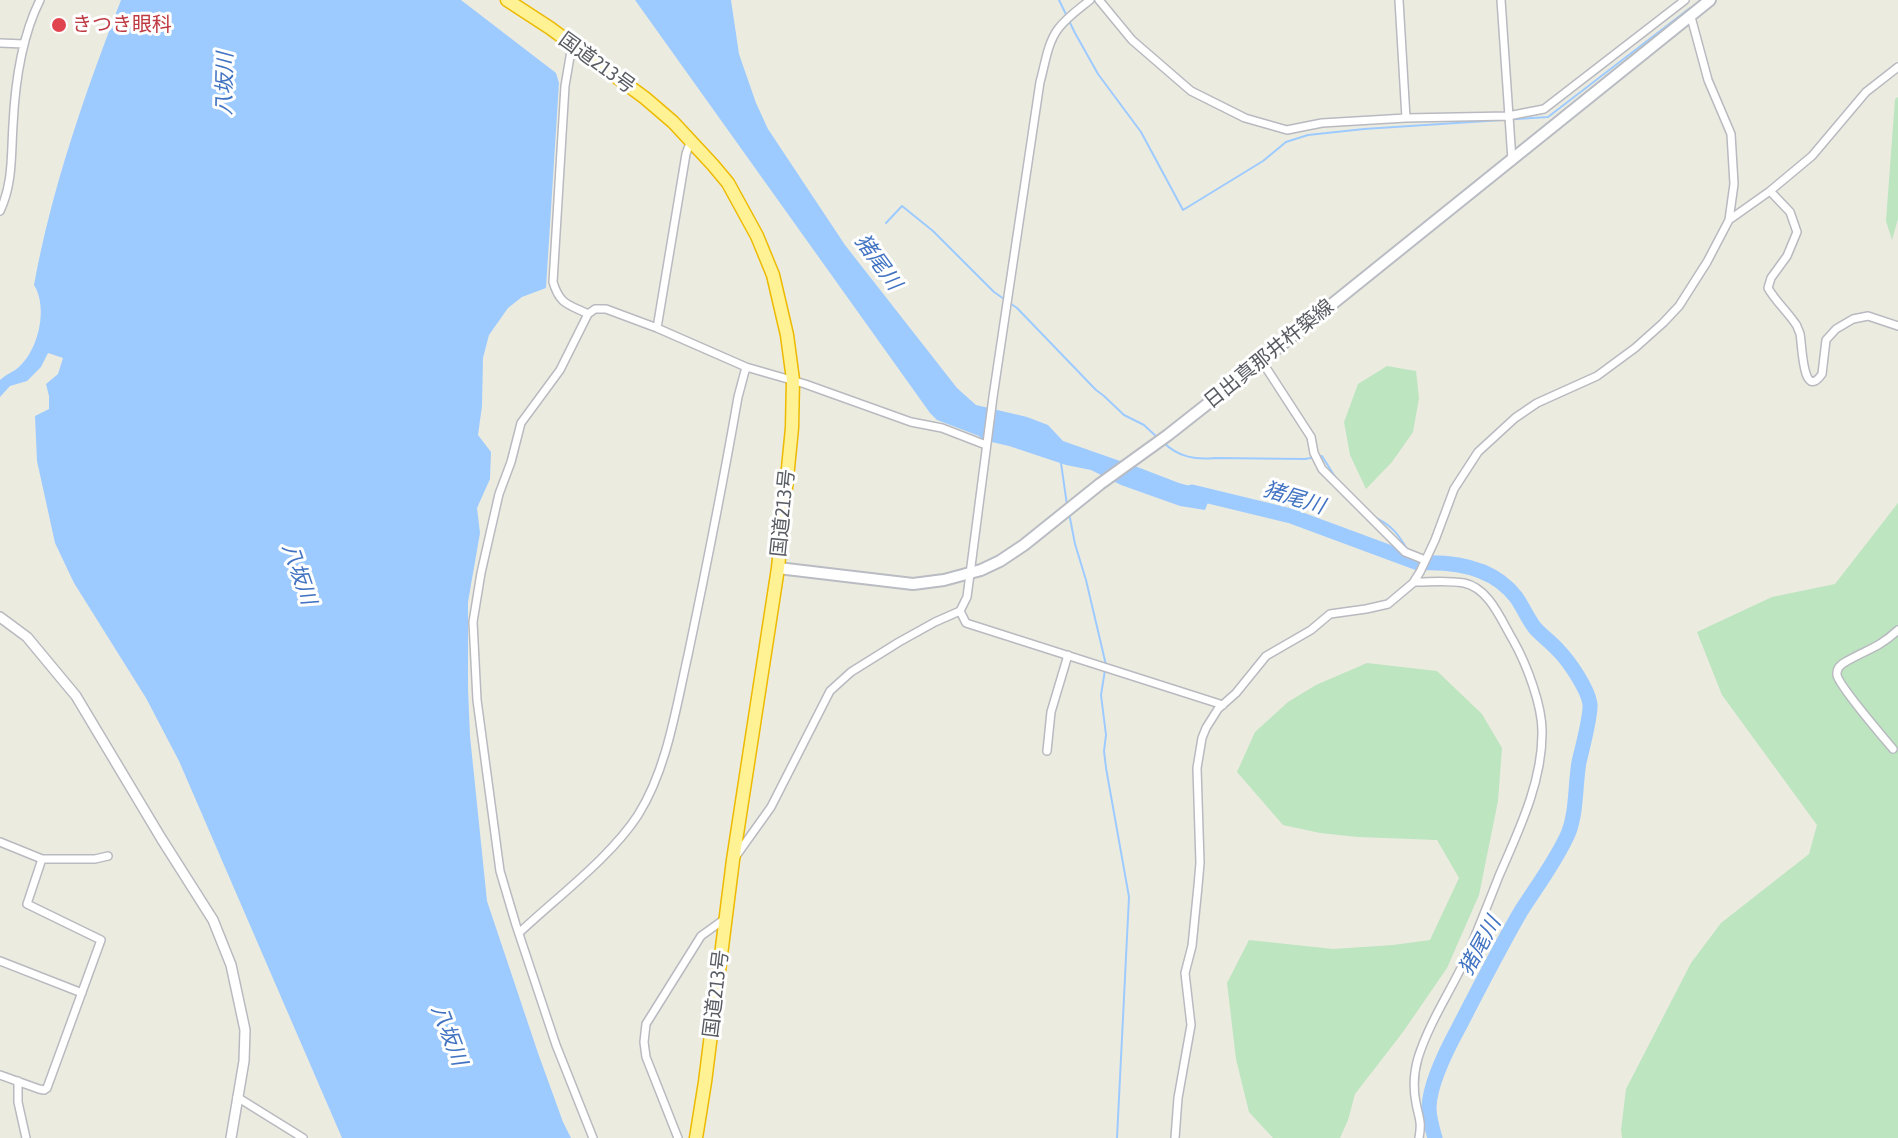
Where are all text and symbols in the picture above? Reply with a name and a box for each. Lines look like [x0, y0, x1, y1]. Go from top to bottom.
place label: きつき眼科 [72, 13, 172, 37]
marker: きつき眼科 [50, 16, 68, 34]
street label: 国道213号 [554, 27, 640, 99]
water label: 八坂川 [212, 52, 238, 116]
water label: 猪尾川 [849, 229, 907, 295]
street label: 日出真那井杵築線 [1199, 294, 1339, 414]
street label: 国道213号 [766, 468, 800, 558]
water label: 猪尾川 [1260, 477, 1328, 519]
water label: 八坂川 [277, 540, 321, 608]
water label: 猪尾川 [1454, 912, 1506, 980]
street label: 国道213号 [699, 949, 733, 1039]
water label: 八坂川 [426, 1001, 472, 1069]

